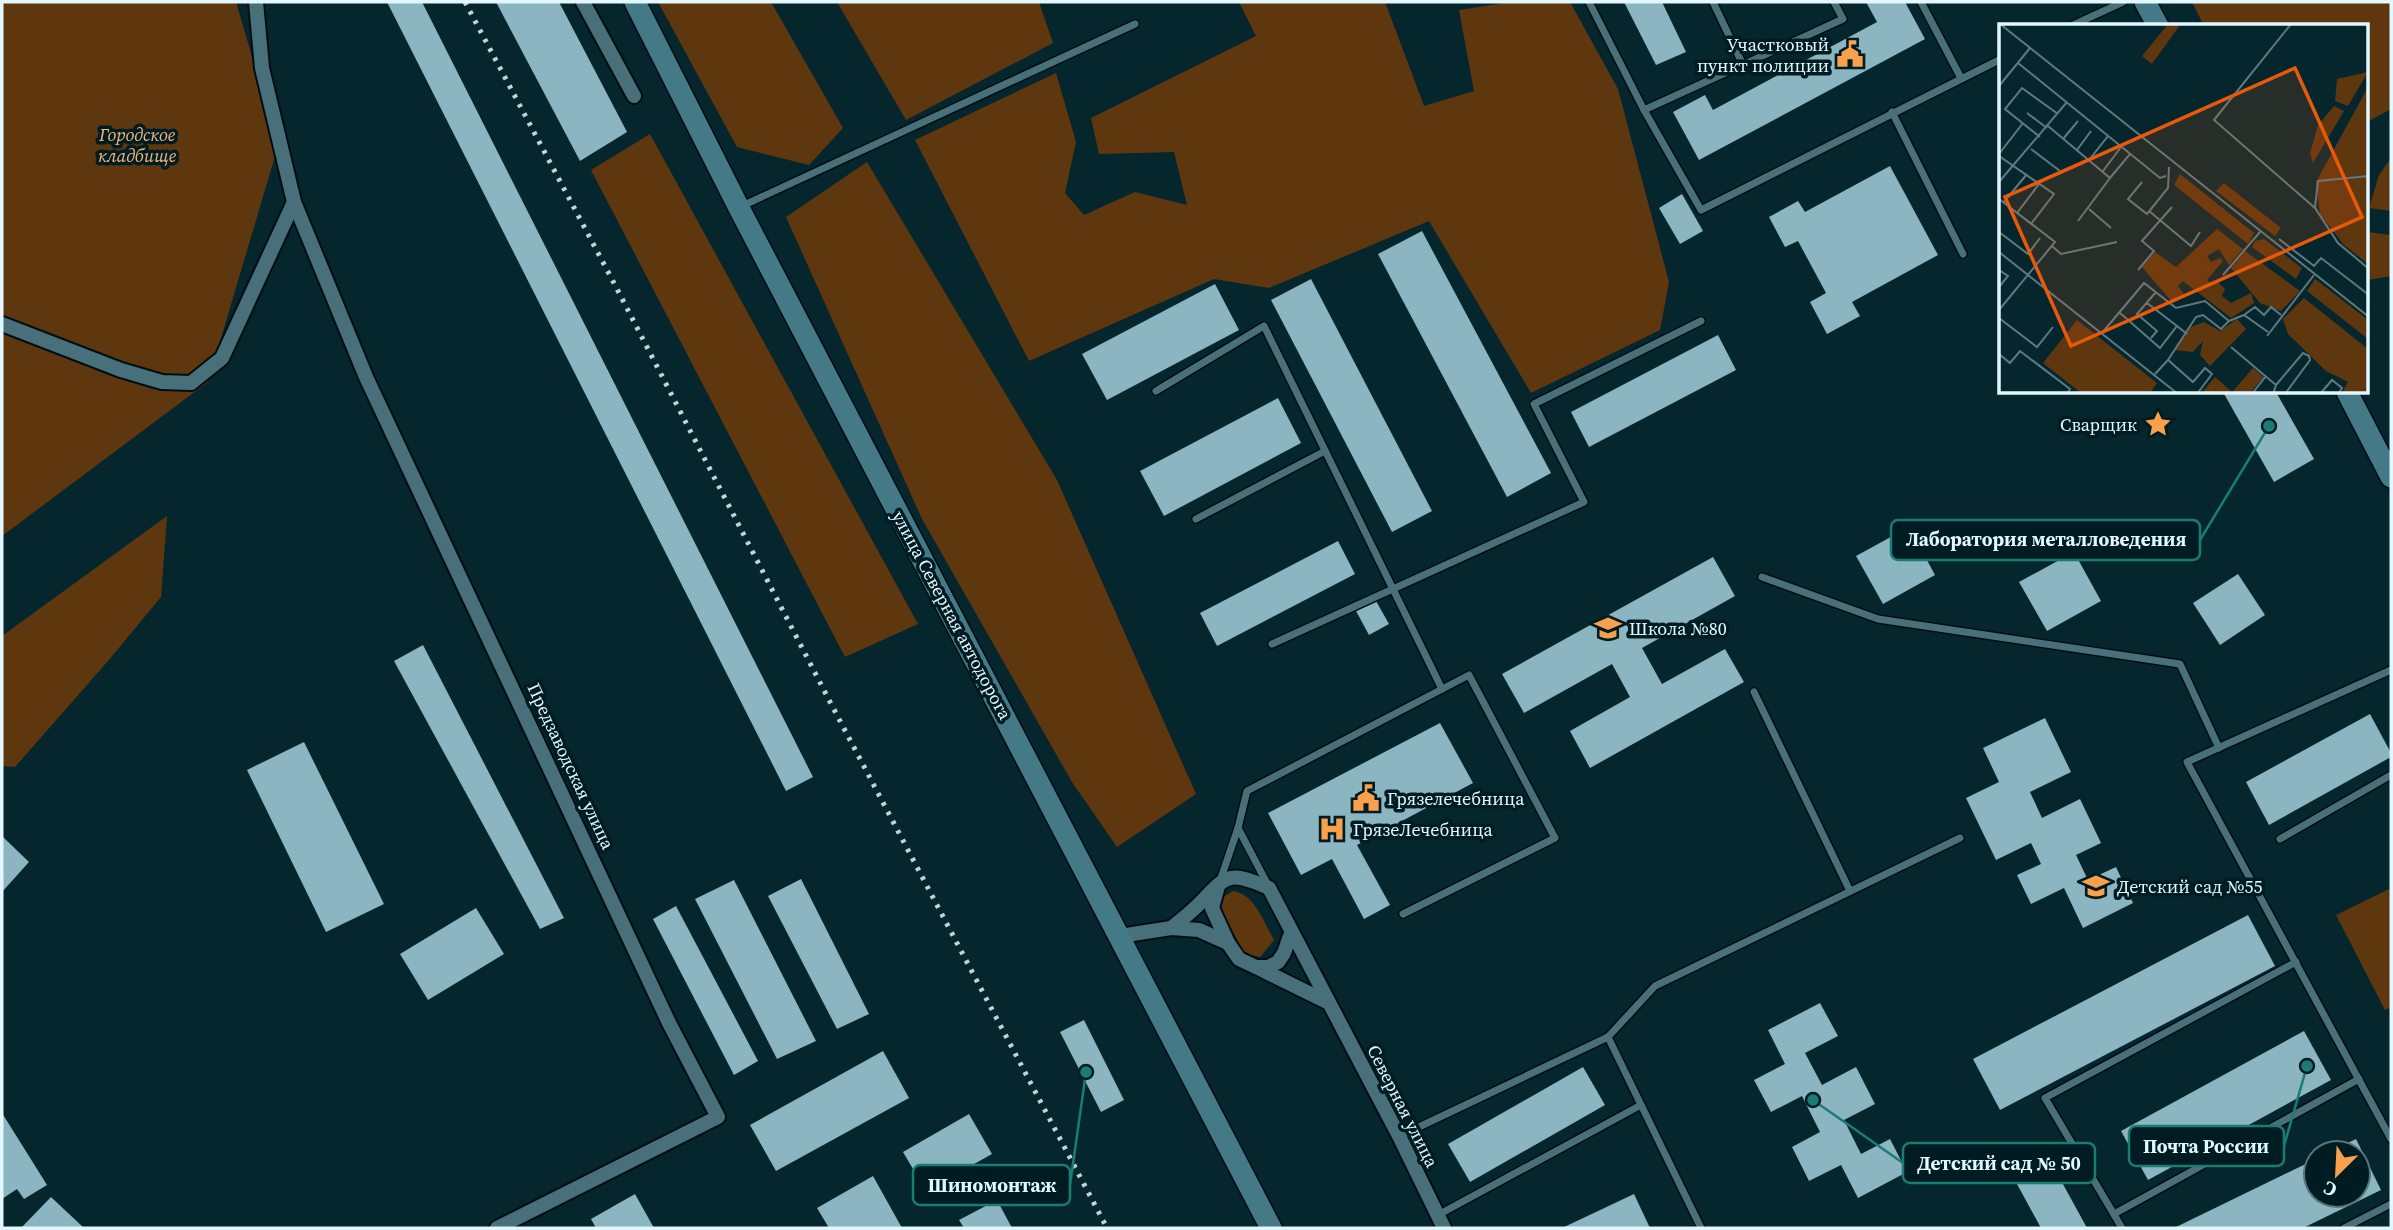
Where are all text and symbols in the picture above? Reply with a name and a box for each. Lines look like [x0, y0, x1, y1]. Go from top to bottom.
inset map [1999, 24, 2368, 394]
place label: Участковый пункт полиции [1697, 32, 1829, 78]
public building icon: Участковый пункт полиции [1835, 39, 1865, 69]
park label: Городское кладбище [98, 122, 177, 168]
place icon: Сварщик [2143, 409, 2173, 439]
place label: Сварщик [2060, 412, 2137, 437]
street label: улица Северная автодорога [886, 506, 1018, 725]
callout: Лаборатория металловедения [1891, 520, 2200, 560]
text: Лаборатория металловедения [1906, 526, 2186, 552]
school or university icon: Школа №80 [1593, 613, 1623, 643]
place label: Школа №80 [1629, 616, 1727, 641]
street label: Предзаводская улица [521, 679, 621, 854]
public building icon: Грязелечебница [1351, 783, 1381, 813]
place label: Грязелечебница [1387, 786, 1525, 811]
hospital icon: ГрязеЛечебница [1317, 814, 1347, 844]
place label: ГрязеЛечебница [1353, 817, 1493, 842]
school or university icon: Детский сад №55 [2081, 871, 2111, 901]
place label: Детский сад №55 [2117, 874, 2263, 899]
street label: Северная улица [1361, 1040, 1445, 1172]
callout: Почта России [2129, 1126, 2284, 1166]
text: Почта России [2143, 1133, 2269, 1159]
north arrow [2302, 1139, 2372, 1209]
callout: Детский сад № 50 [1903, 1143, 2095, 1183]
text: Детский сад № 50 [1917, 1150, 2081, 1176]
callout: Шиномонтаж [913, 1165, 1070, 1205]
text: Шиномонтаж [928, 1172, 1057, 1198]
text: С [2319, 1175, 2341, 1204]

